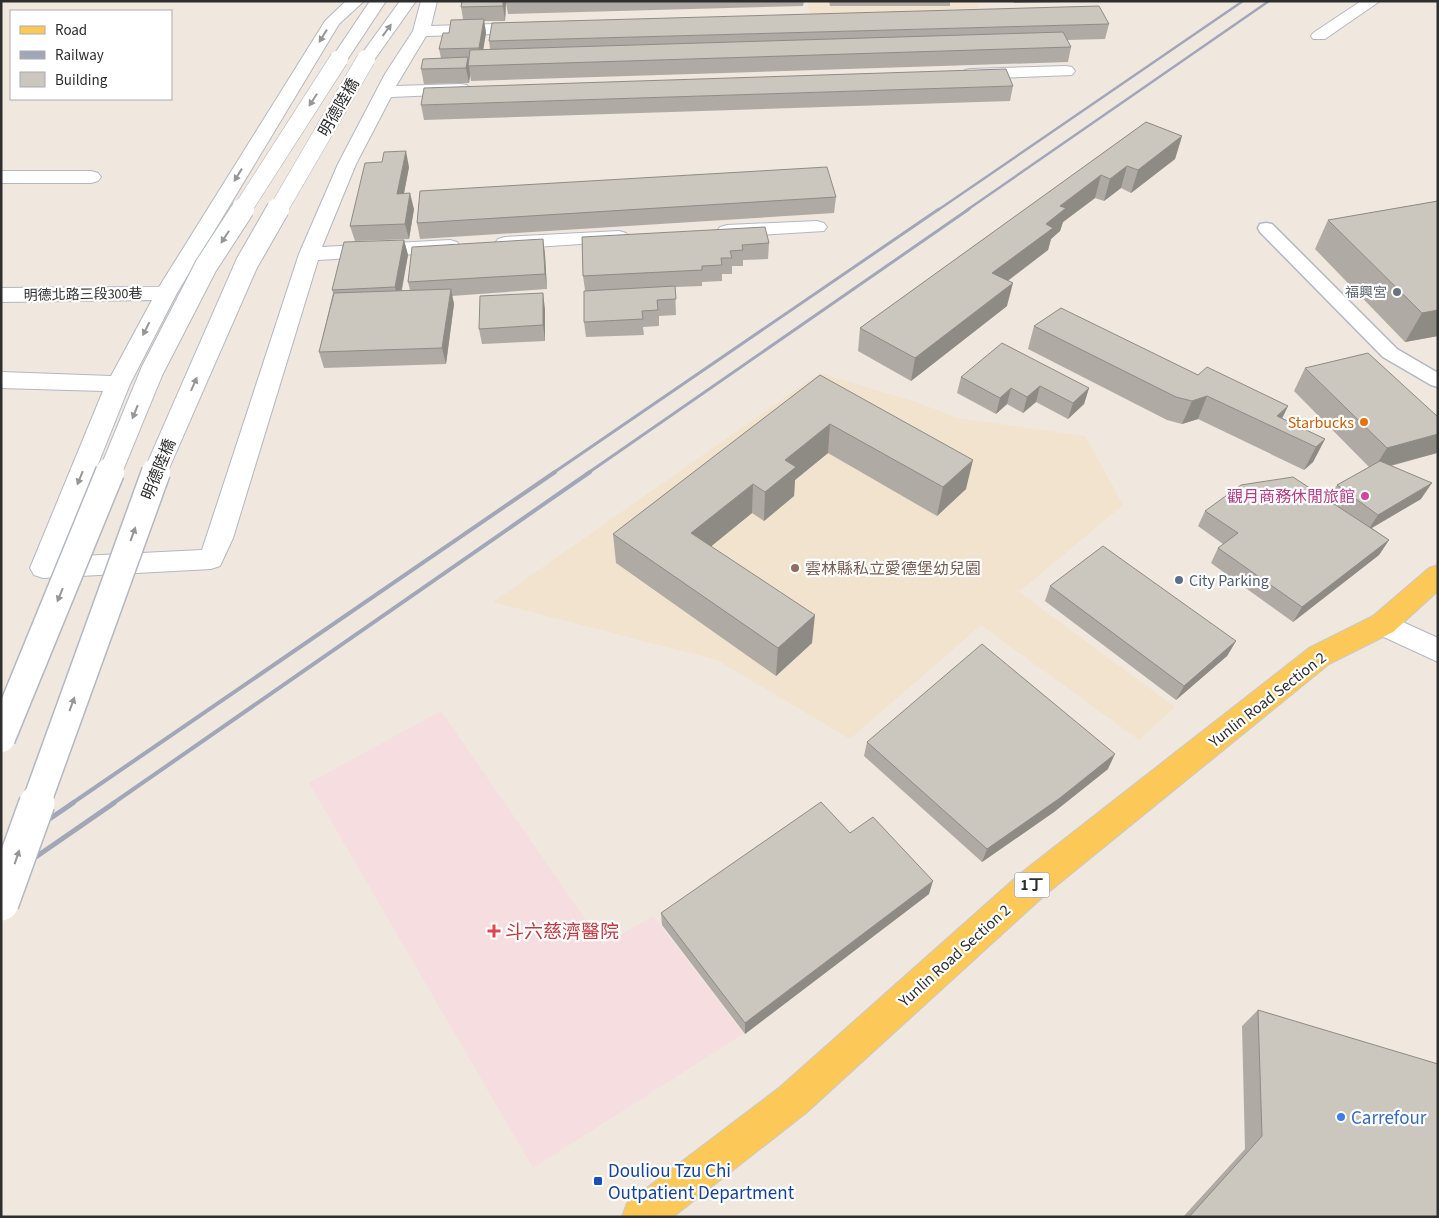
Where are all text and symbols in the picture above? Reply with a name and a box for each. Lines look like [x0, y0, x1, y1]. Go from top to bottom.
legend [10, 10, 172, 100]
text: Road [55, 20, 87, 41]
one-way arrow [382, 23, 392, 37]
one-way arrow [319, 30, 328, 43]
text: Railway [55, 45, 104, 66]
text: Building [55, 70, 108, 91]
street label: 明德陸橋 [313, 74, 364, 141]
one-way arrow [308, 93, 317, 107]
one-way arrow [234, 168, 243, 181]
one-way arrow [220, 230, 230, 243]
place label: 福興宮 [1345, 283, 1387, 303]
street label: 明德北路三段300巷 [23, 284, 143, 306]
marker: 福興宮 [1391, 286, 1403, 298]
one-way arrow [142, 322, 150, 337]
one-way arrow [191, 377, 199, 391]
one-way arrow [131, 405, 139, 419]
place label: Starbucks [1288, 412, 1354, 434]
marker: Starbucks [1358, 416, 1370, 428]
street label: 明德陸橋 [137, 436, 181, 503]
one-way arrow [76, 470, 83, 485]
place label: 觀月商務休閒旅館 [1227, 486, 1355, 508]
marker: 觀月商務休閒旅館 [1359, 490, 1371, 502]
one-way arrow [129, 526, 137, 541]
place label: 雲林縣私立愛德堡幼兒園 [805, 558, 981, 580]
marker: 雲林縣私立愛德堡幼兒園 [789, 562, 801, 574]
place label: City Parking [1189, 570, 1269, 592]
marker: City Parking [1173, 574, 1185, 586]
one-way arrow [56, 588, 64, 603]
street label: Yunlin Road Section 2 [1203, 647, 1331, 753]
one-way arrow [69, 696, 76, 711]
one-way arrow [14, 849, 22, 864]
road number: 1丁 [1014, 872, 1050, 898]
street label: Yunlin Road Section 2 [893, 900, 1015, 1013]
place label: 斗六慈濟醫院 [505, 919, 619, 946]
marker: 斗六慈濟醫院 [487, 924, 501, 938]
place label: Carrefour [1351, 1105, 1427, 1132]
marker: Carrefour [1335, 1111, 1347, 1123]
place label: Douliou Tzu Chi Outpatient Department [608, 1158, 795, 1207]
marker: Douliou Tzu Chi Outpatient Department [592, 1175, 604, 1187]

